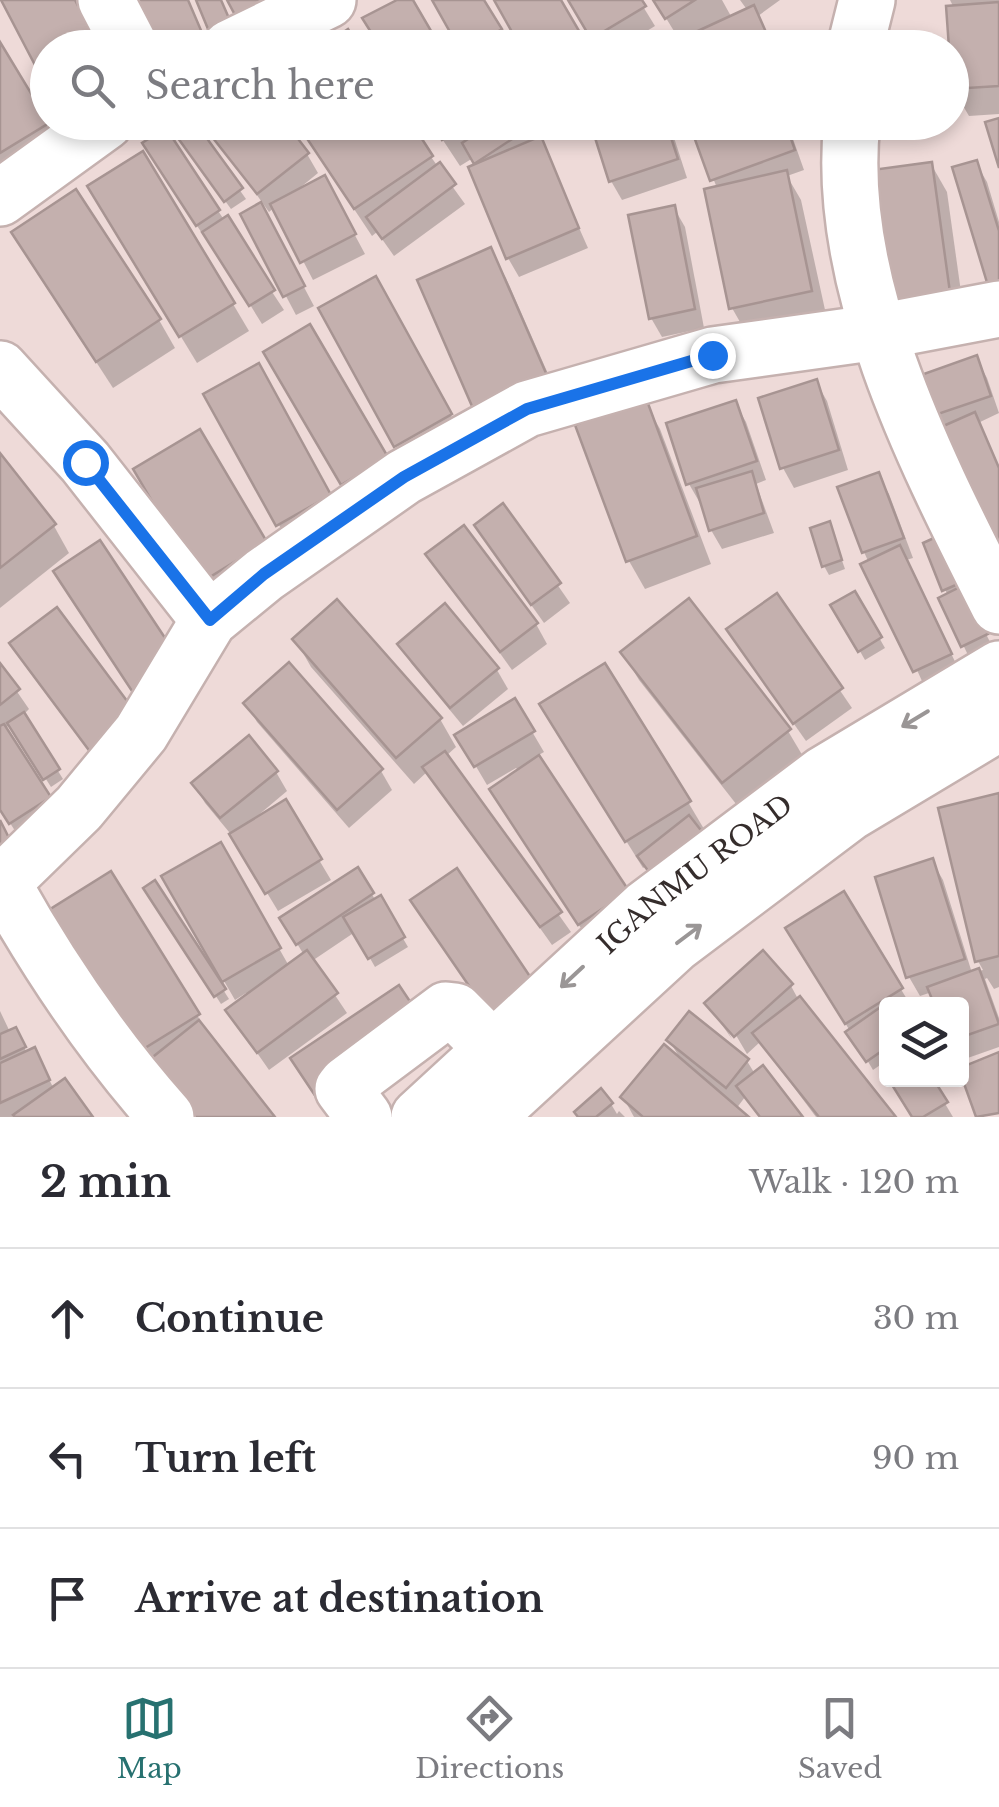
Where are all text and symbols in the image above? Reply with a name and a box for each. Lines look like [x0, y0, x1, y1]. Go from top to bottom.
search box [30, 30, 969, 140]
icon: search [65, 58, 120, 113]
text: Search here [145, 62, 375, 109]
route end [690, 333, 736, 379]
route start [63, 440, 109, 486]
one-way arrow [901, 709, 930, 729]
street label: IGANMU ROAD [590, 787, 800, 962]
one-way arrow [675, 923, 702, 944]
one-way arrow [561, 965, 585, 989]
map controls [879, 997, 969, 1087]
button: layers [879, 997, 969, 1087]
text: 2 min [40, 1156, 171, 1208]
text: Walk · 120 m [749, 1162, 959, 1202]
icon: ahead [40, 1291, 95, 1346]
text: Continue [135, 1295, 324, 1342]
text: 30 m [873, 1298, 959, 1338]
icon: left [40, 1431, 95, 1486]
text: Turn left [135, 1435, 316, 1482]
text: 90 m [872, 1438, 959, 1478]
icon: arrive [40, 1571, 95, 1626]
text: Arrive at destination [135, 1575, 544, 1622]
tab: Map [117, 1691, 182, 1786]
tab: Directions [415, 1691, 564, 1786]
tab: Saved [798, 1691, 882, 1786]

